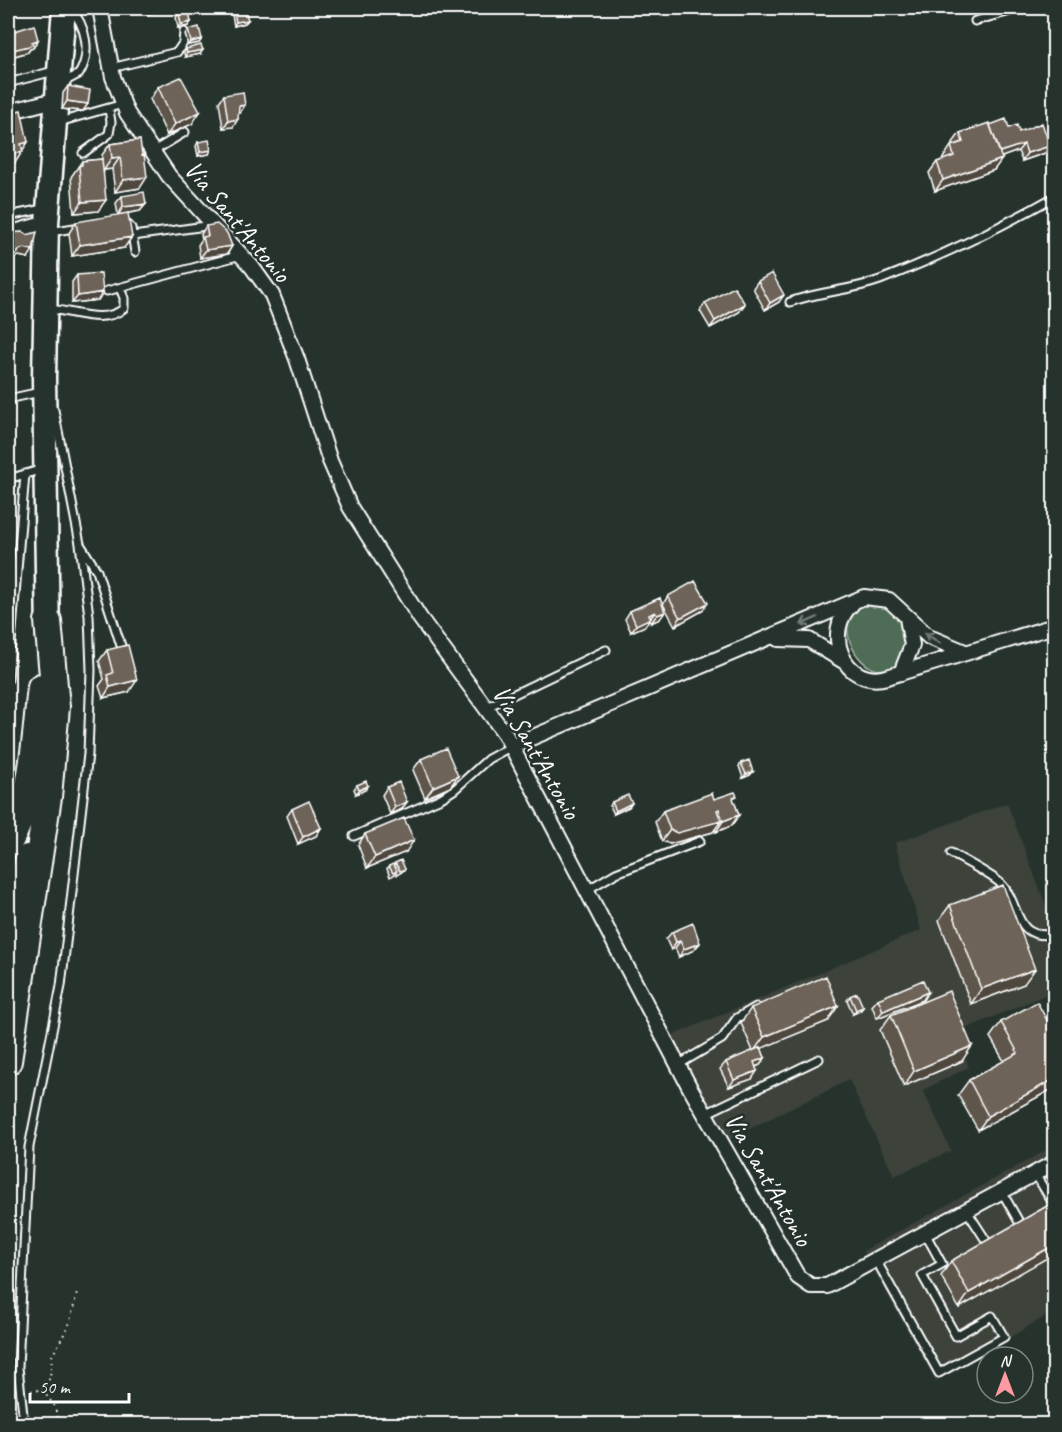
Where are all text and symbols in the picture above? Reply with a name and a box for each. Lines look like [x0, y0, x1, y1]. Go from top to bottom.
street label: Via Sant'Antonio [177, 154, 299, 290]
one-way arrow [801, 616, 819, 628]
one-way arrow [924, 632, 941, 644]
street label: Via Sant'Antonio [485, 679, 589, 827]
street label: Via Sant'Antonio [717, 1106, 821, 1254]
north arrow [975, 1345, 1035, 1405]
text: N [1000, 1351, 1013, 1371]
scale bar [30, 1366, 129, 1404]
text: 50 m [39, 1376, 72, 1398]

